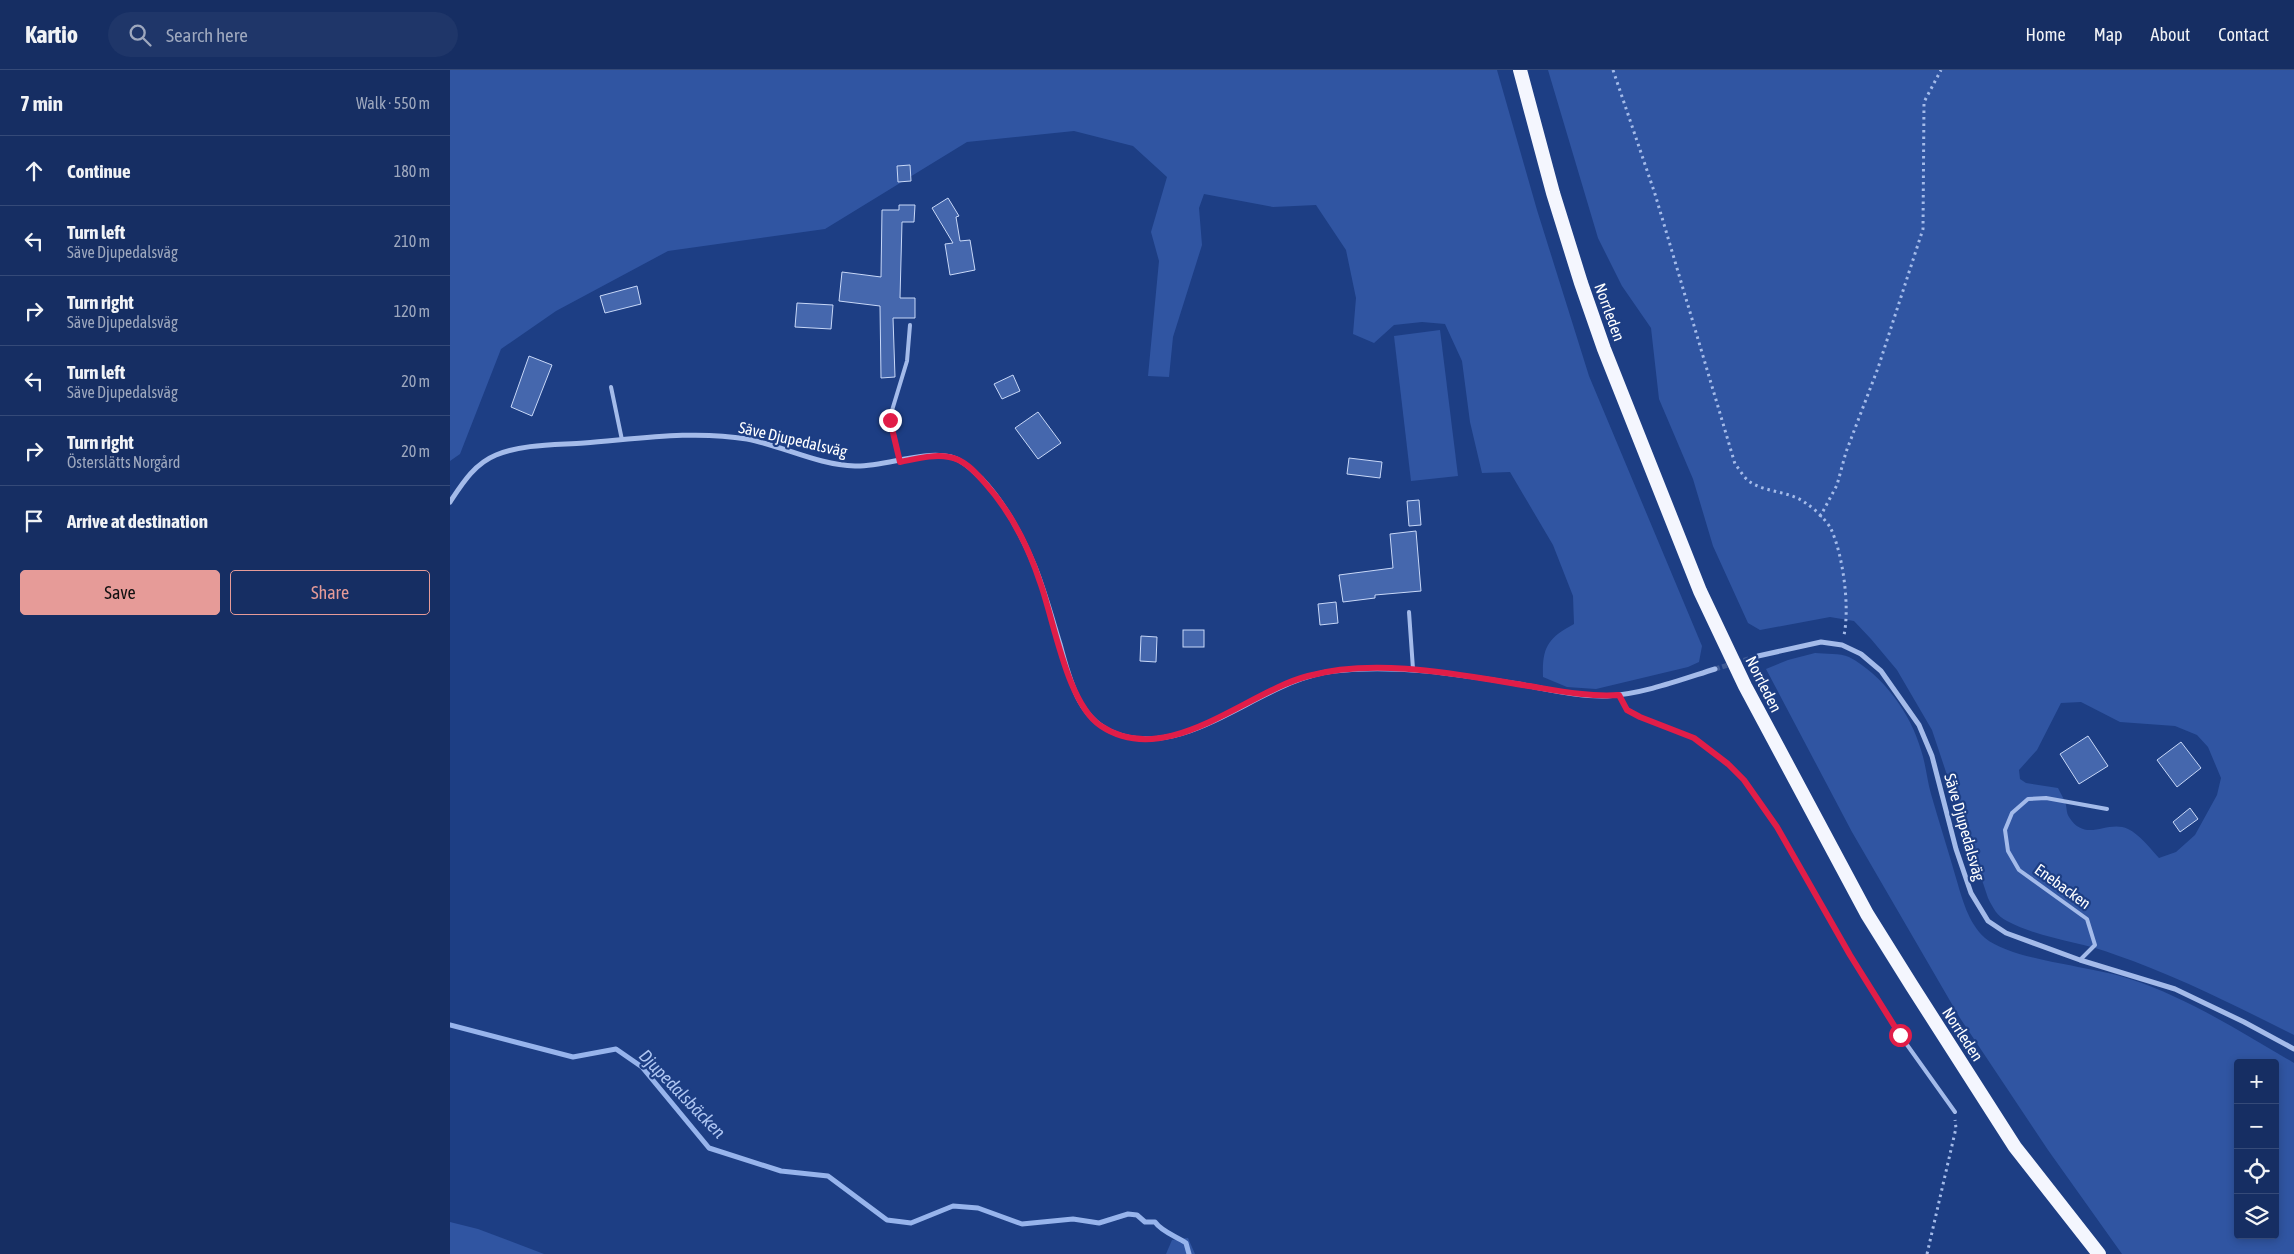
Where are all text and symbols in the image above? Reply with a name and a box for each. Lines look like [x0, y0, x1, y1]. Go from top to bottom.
search box [108, 12, 458, 57]
text: Kartio [25, 21, 78, 48]
icon: search [126, 21, 154, 49]
text: Search here [166, 24, 248, 46]
text: Home [2026, 24, 2066, 45]
text: Map [2094, 24, 2123, 45]
text: About [2151, 24, 2190, 45]
text: Contact [2218, 24, 2269, 45]
text: 7 min [20, 91, 63, 115]
text: Walk · 550 m [356, 94, 430, 112]
icon: ahead [20, 157, 48, 185]
text: Continue [67, 160, 131, 182]
text: 180 m [394, 162, 430, 180]
text: Turn left [67, 221, 125, 243]
icon: left [20, 227, 48, 255]
text: 210 m [394, 232, 430, 250]
text: Säve Djupedalsväg [67, 243, 178, 261]
street label: Norrleden [1591, 281, 1629, 343]
text: Turn right [67, 291, 134, 313]
icon: right [20, 297, 48, 325]
text: 120 m [394, 302, 430, 320]
text: Säve Djupedalsväg [67, 313, 178, 331]
text: Turn left [67, 361, 125, 383]
icon: left [20, 367, 48, 395]
text: 20 m [401, 372, 430, 390]
text: Säve Djupedalsväg [67, 383, 178, 401]
route end [879, 409, 902, 432]
street label: Säve Djupedalsväg [737, 418, 849, 461]
text: Turn right [67, 431, 134, 453]
icon: right [20, 437, 48, 465]
text: 20 m [401, 442, 430, 460]
text: Österslätts Norgård [67, 453, 180, 471]
icon: arrive [20, 507, 48, 535]
text: Arrive at destination [67, 510, 208, 532]
button: Save [20, 570, 220, 615]
button: Share [230, 570, 430, 615]
street label: Norrleden [1742, 653, 1786, 715]
street label: Säve Djupedalsväg [1940, 771, 1989, 883]
street label: Enebacken [2032, 860, 2094, 912]
street label: Norrleden [1939, 1004, 1987, 1064]
route start [1889, 1024, 1912, 1047]
water label: Djupedalsbäcken [635, 1045, 730, 1143]
map controls [2234, 1059, 2279, 1239]
button: + [2234, 1059, 2279, 1104]
button: − [2234, 1104, 2279, 1149]
button: locate [2234, 1149, 2279, 1194]
button: layers [2234, 1194, 2279, 1239]

